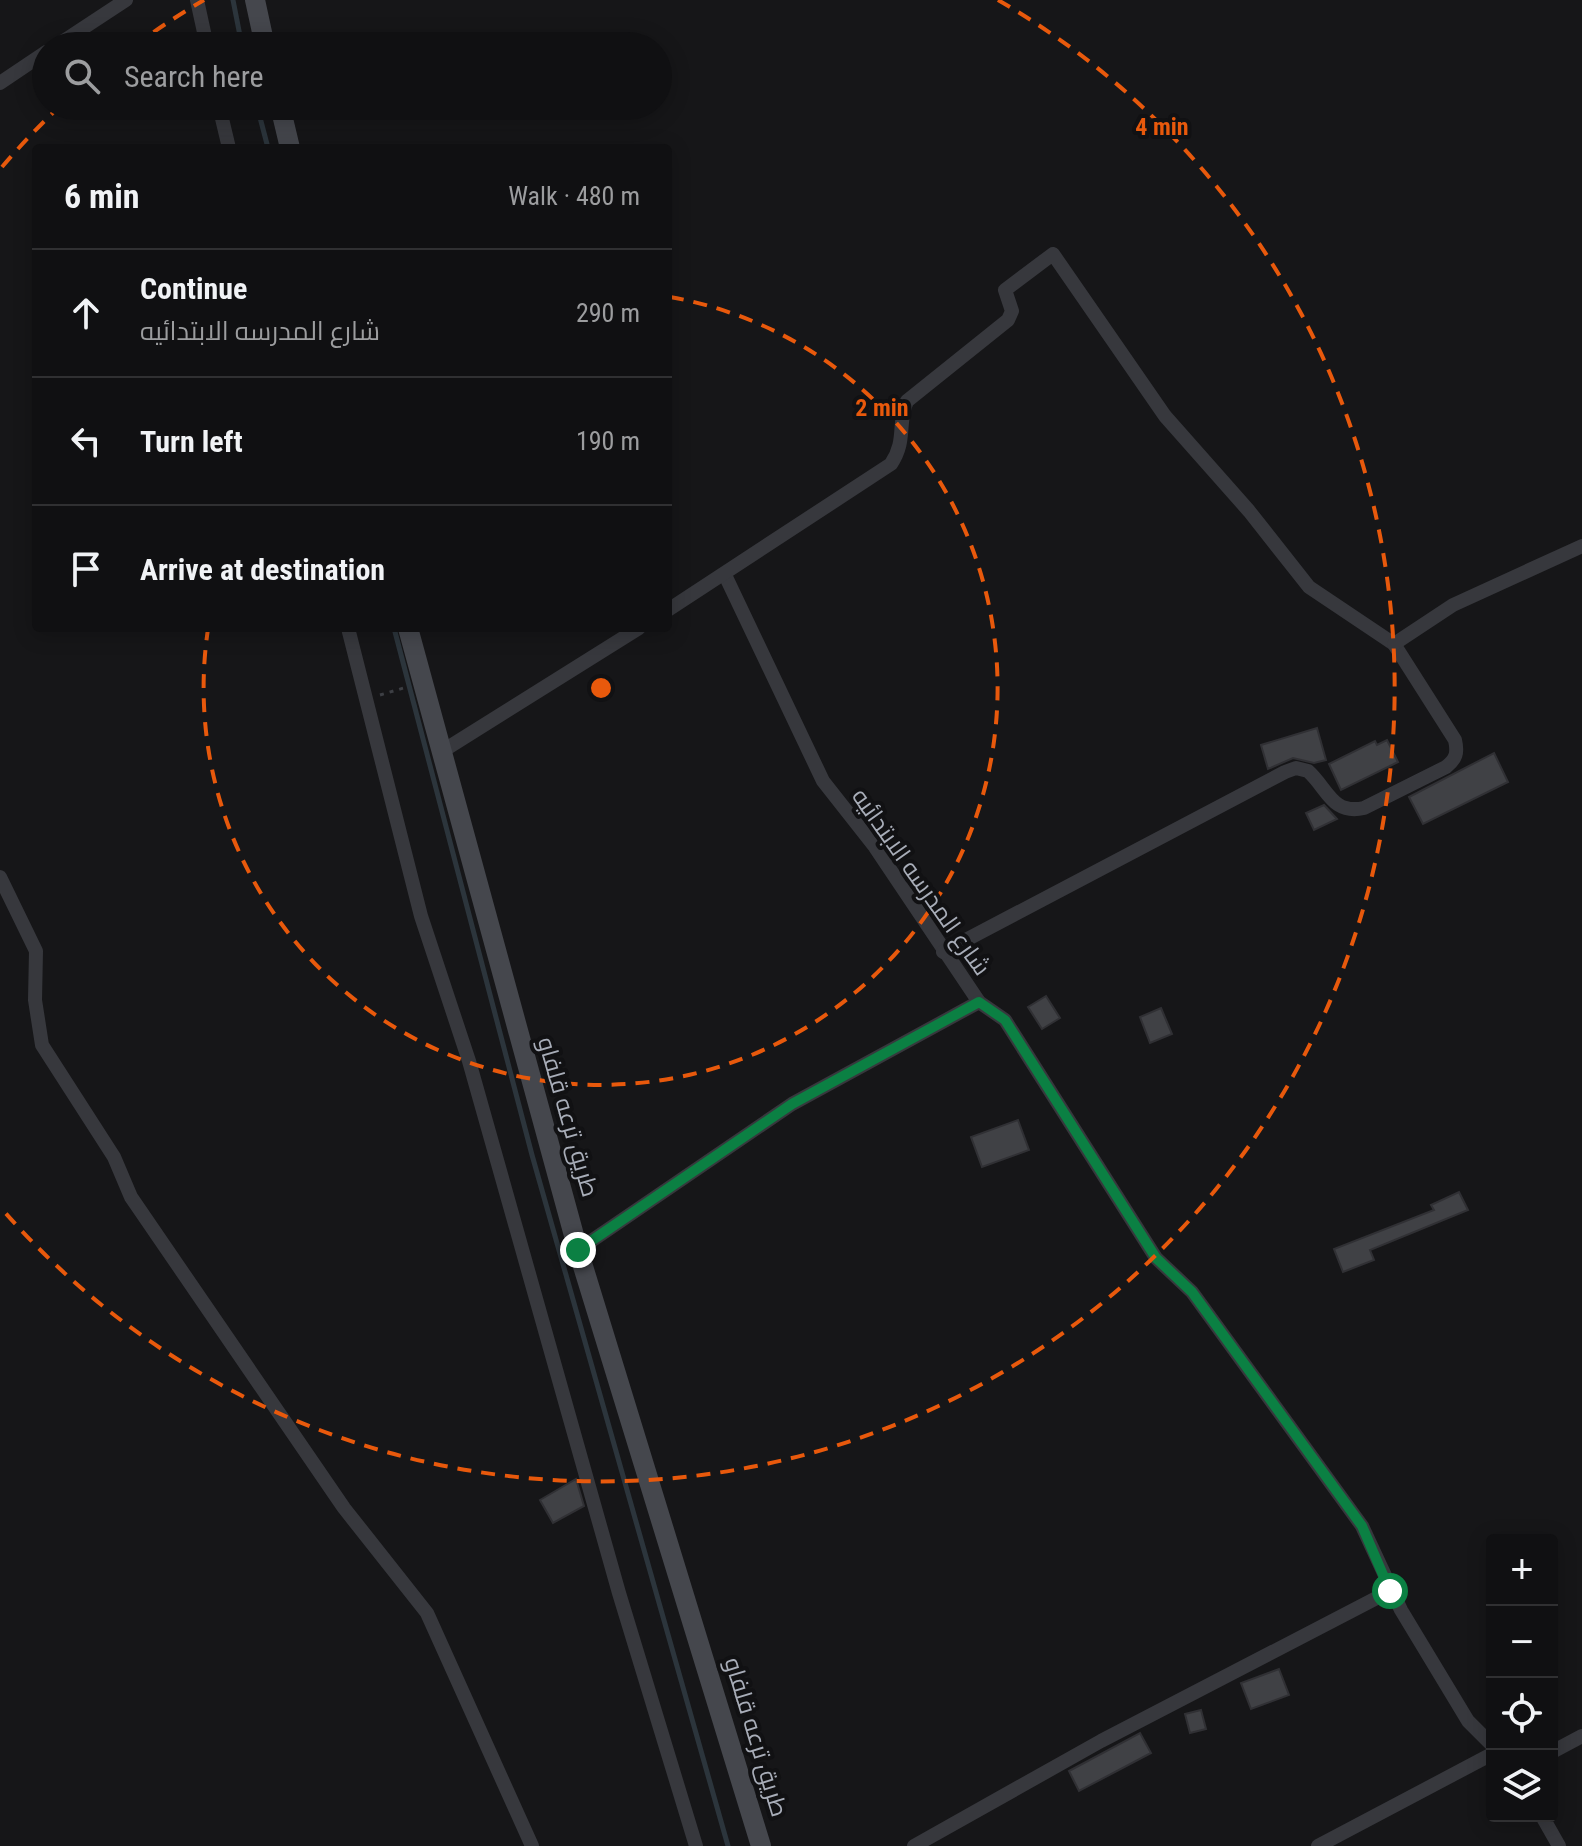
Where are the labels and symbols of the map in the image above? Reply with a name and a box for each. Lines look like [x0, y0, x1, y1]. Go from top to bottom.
text: 4 min [1135, 113, 1189, 141]
text: 2 min [855, 394, 909, 422]
centre of rings [587, 674, 615, 702]
street label: شارع المدرسه الابتدائيه [844, 783, 996, 982]
street label: طريق ترعه قلفاو [531, 1034, 604, 1200]
route end [560, 1232, 596, 1268]
route start [1372, 1573, 1408, 1609]
street label: طريق ترعه قلفاو [718, 1654, 794, 1820]

